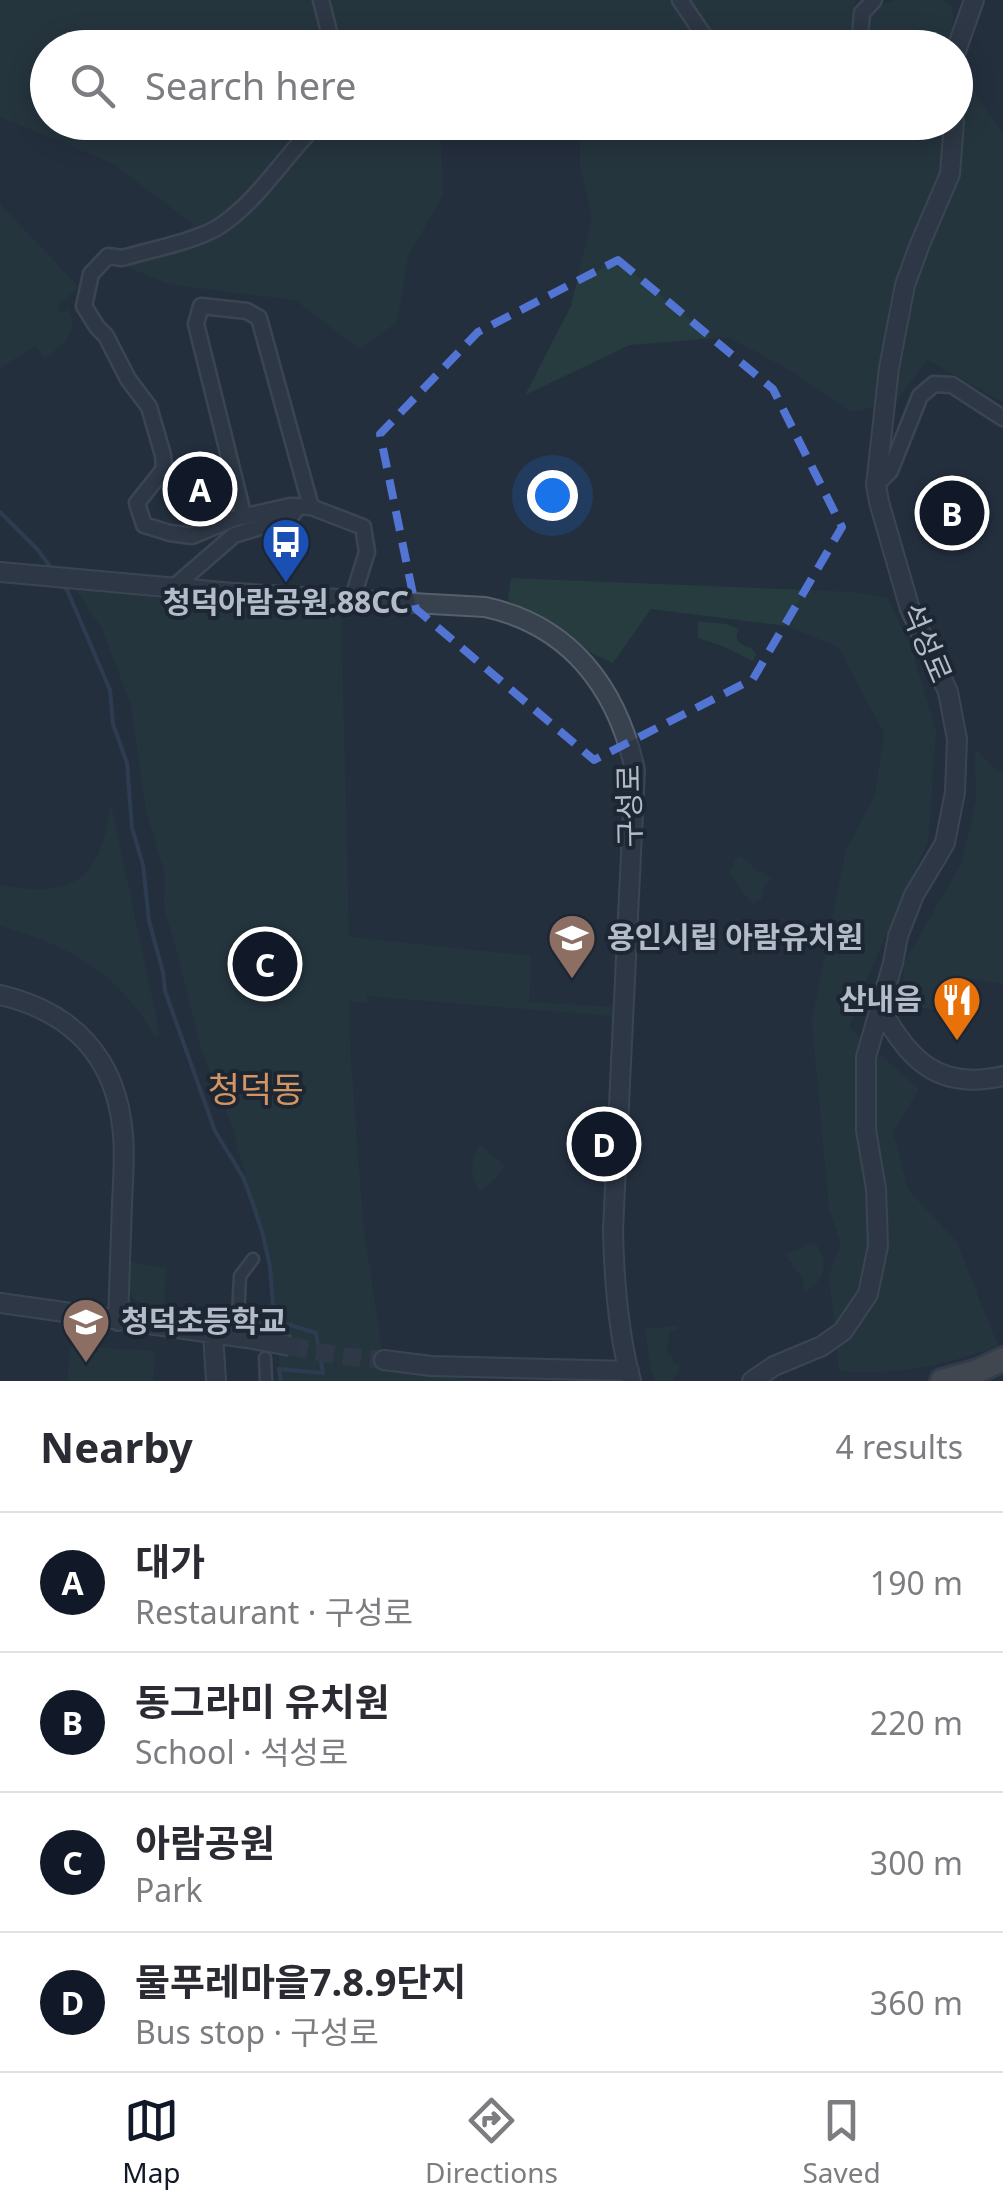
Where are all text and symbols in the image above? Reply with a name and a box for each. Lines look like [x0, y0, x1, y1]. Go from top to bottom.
search box [30, 30, 973, 140]
icon: search [65, 58, 120, 113]
text: Search here [145, 59, 356, 111]
pin: A [168, 452, 232, 526]
your location [527, 470, 578, 521]
pin: B [920, 476, 984, 550]
bus stop icon: 청덕아람공원.88CC [260, 516, 312, 584]
place label: 청덕아람공원.88CC [163, 581, 409, 622]
street label: 석성로 [892, 596, 962, 689]
street label: 구성로 [607, 764, 650, 848]
school or university icon: 용인시립 아람유치원 [546, 912, 598, 980]
place label: 용인시립 아람유치원 [607, 916, 863, 957]
pin: C [232, 926, 298, 1002]
restaurant icon: 산내음 [931, 974, 983, 1042]
place label: 산내음 [839, 978, 922, 1019]
district label: 청덕동 [208, 1065, 304, 1112]
pin: D [572, 1106, 636, 1182]
school or university icon: 청덕초등학교 [60, 1296, 112, 1364]
place label: 청덕초등학교 [121, 1300, 287, 1341]
text: Nearby [40, 1418, 193, 1475]
text: 4 results [836, 1425, 963, 1468]
text: 대가 [135, 1535, 205, 1587]
text: A [61, 1561, 84, 1604]
text: 190 m [870, 1561, 963, 1604]
text: Restaurant · 구성로 [135, 1590, 413, 1633]
text: 동그라미 유치원 [135, 1675, 390, 1727]
text: B [62, 1701, 83, 1744]
text: 220 m [870, 1701, 963, 1744]
text: School · 석성로 [135, 1730, 348, 1773]
text: 아람공원 [135, 1816, 275, 1868]
text: C [62, 1841, 83, 1884]
text: 300 m [870, 1841, 963, 1884]
text: Park [135, 1868, 203, 1911]
text: 물푸레마을7.8.9단지 [135, 1955, 466, 2007]
text: D [61, 1981, 84, 2024]
text: 360 m [870, 1981, 963, 2024]
text: Bus stop · 구성로 [135, 2010, 379, 2053]
tab: Map [122, 2093, 181, 2191]
tab: Directions [425, 2093, 558, 2191]
tab: Saved [802, 2093, 881, 2191]

